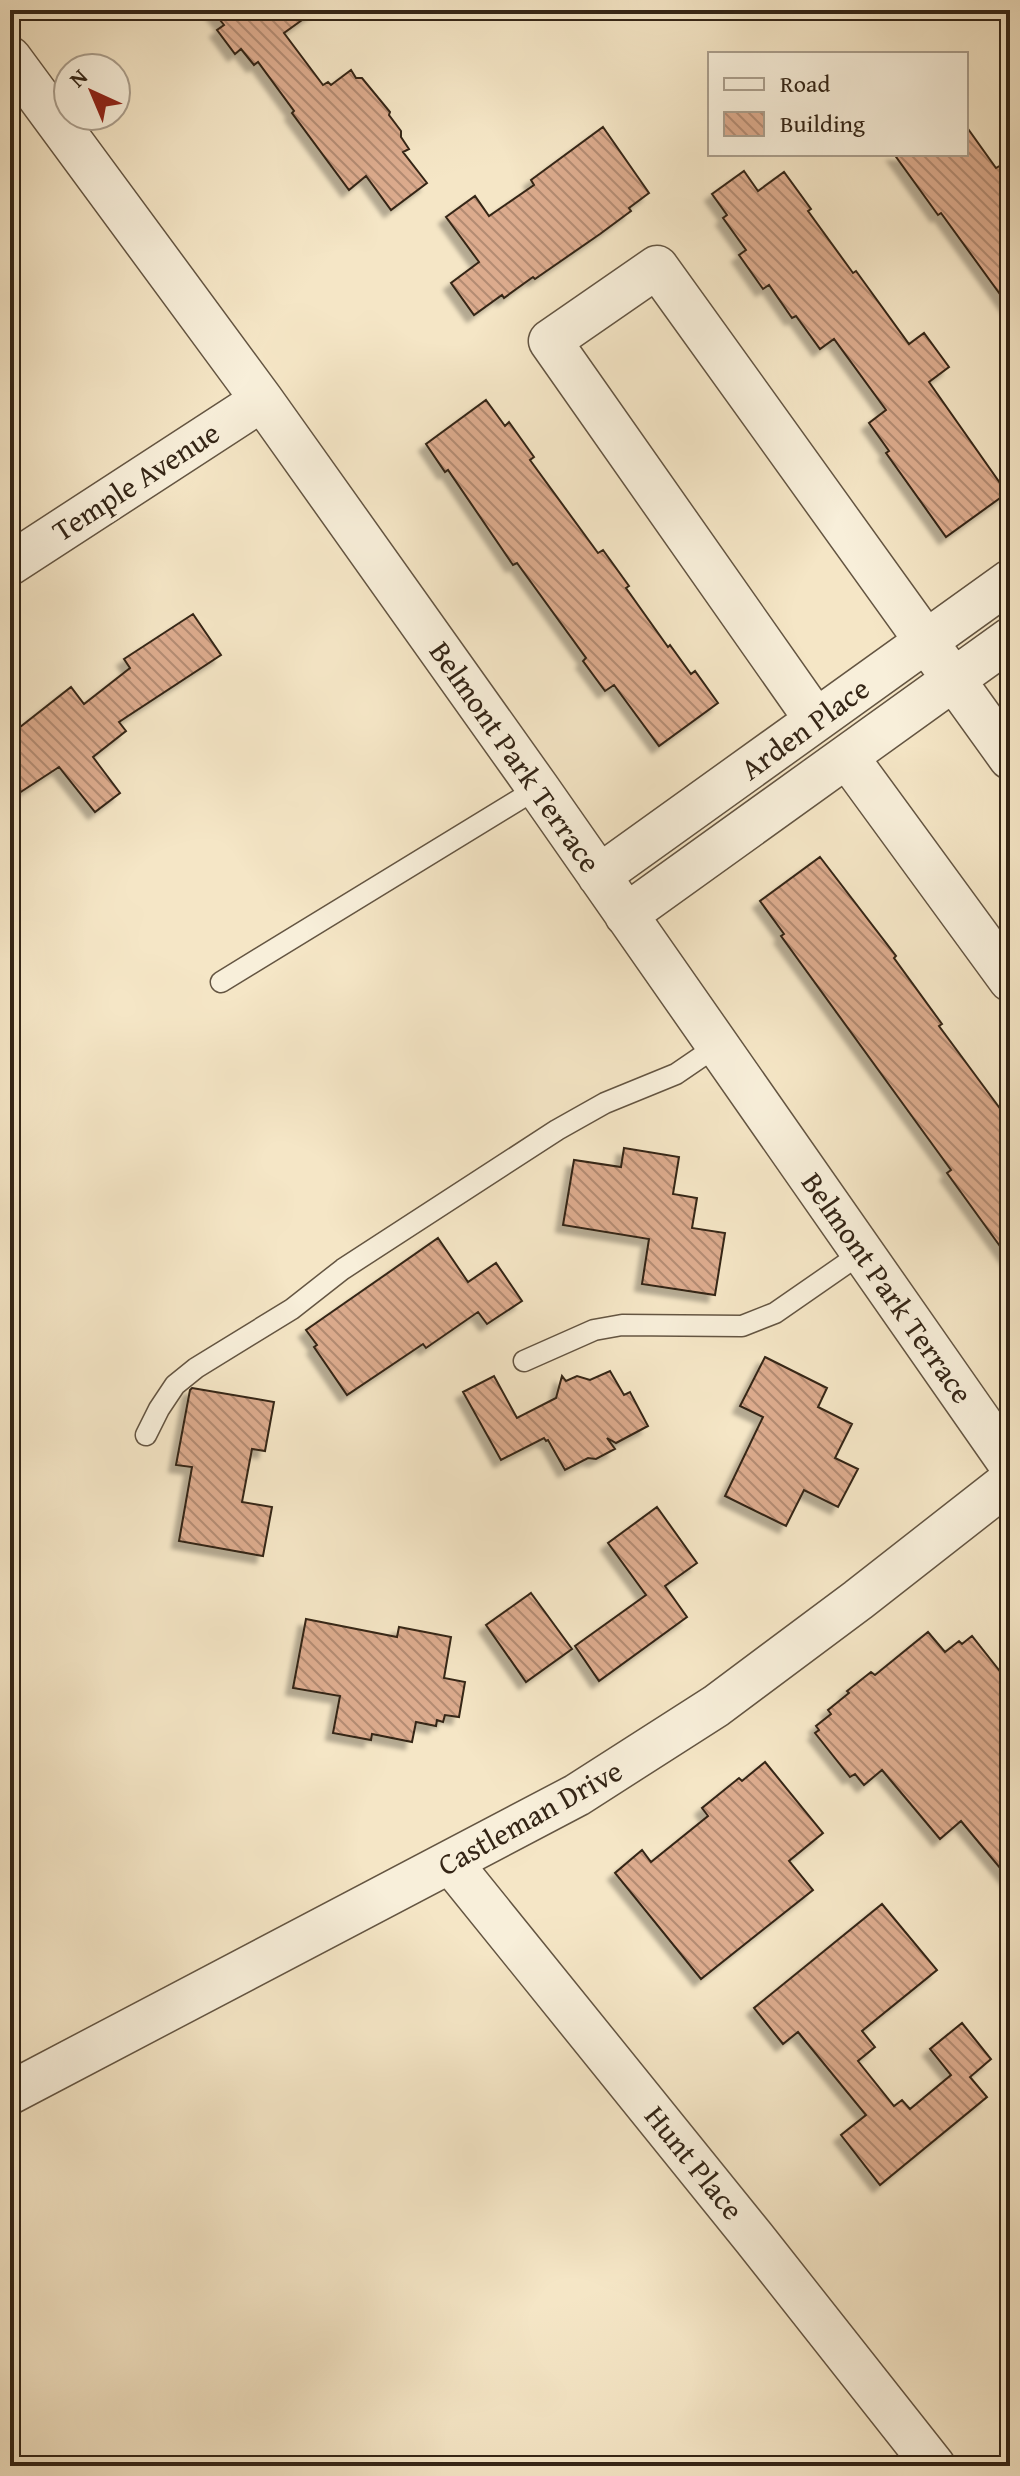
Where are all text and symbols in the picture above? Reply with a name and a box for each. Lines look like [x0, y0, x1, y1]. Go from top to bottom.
north arrow [52, 52, 132, 132]
legend [708, 52, 968, 156]
text: N [62, 61, 95, 94]
text: Road [780, 66, 830, 101]
text: Building [780, 106, 865, 141]
street label: Temple Avenue [43, 411, 228, 552]
street label: Belmont Park Terrace [419, 632, 612, 881]
street label: Arden Place [731, 666, 878, 790]
street label: Belmont Park Terrace [791, 1163, 984, 1412]
street label: Castleman Drive [429, 1748, 630, 1886]
street label: Hunt Place [635, 2096, 755, 2229]

